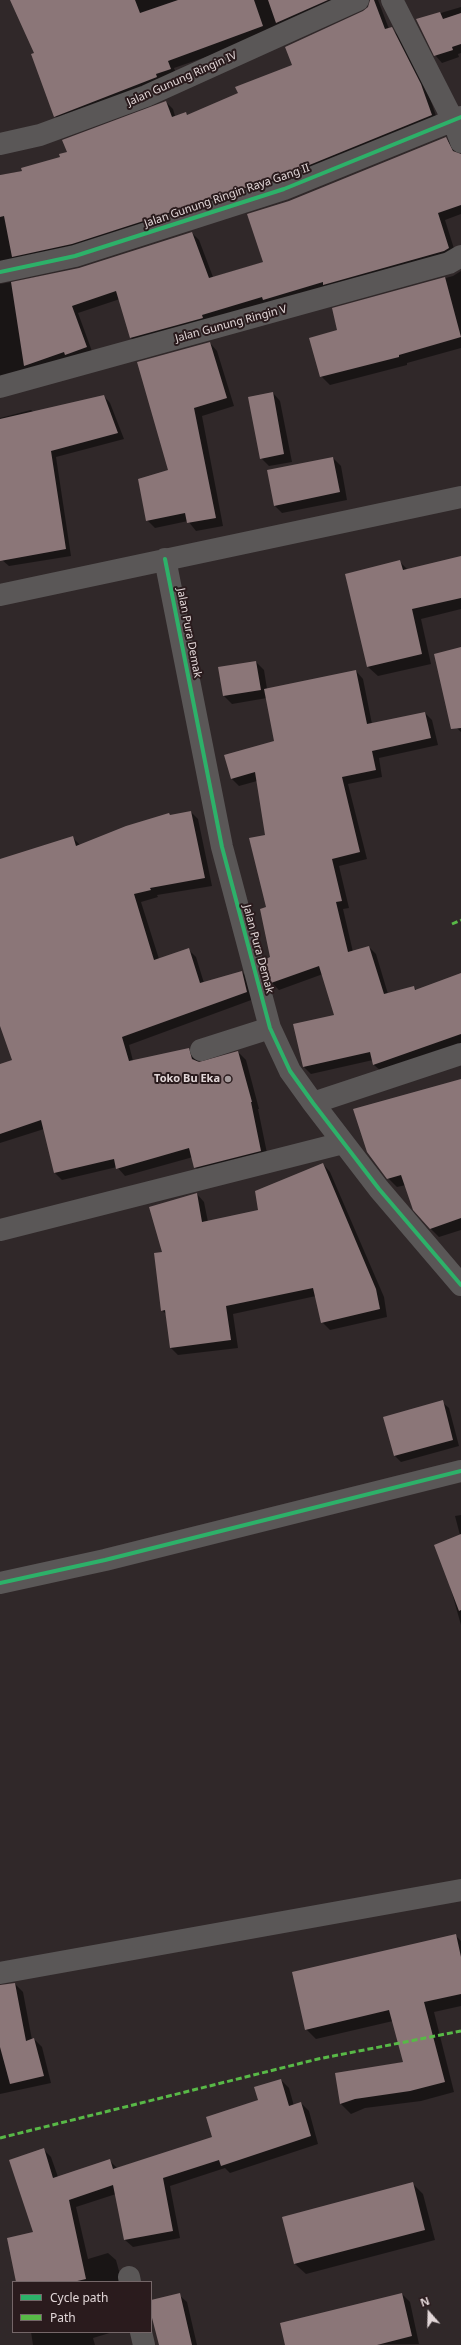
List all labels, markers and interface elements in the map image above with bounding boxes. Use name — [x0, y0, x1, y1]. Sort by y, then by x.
street label: Jalan Gunung Ringin IV — [125, 49, 239, 109]
street label: Jalan Gunung Ringin Raya Gang II — [143, 161, 311, 231]
street label: Jalan Gunung Ringin V — [174, 303, 288, 345]
street label: Jalan Pura Demak — [174, 587, 204, 679]
street label: Jalan Pura Demak — [240, 903, 276, 995]
place label: Toko Bu Eka — [154, 1072, 220, 1086]
marker: Toko Bu Eka — [223, 1074, 233, 1084]
legend — [12, 2281, 152, 2333]
text: Cycle path — [50, 2289, 108, 2306]
north arrow — [409, 2293, 449, 2333]
text: N — [418, 2293, 431, 2310]
text: Path — [50, 2309, 76, 2326]

